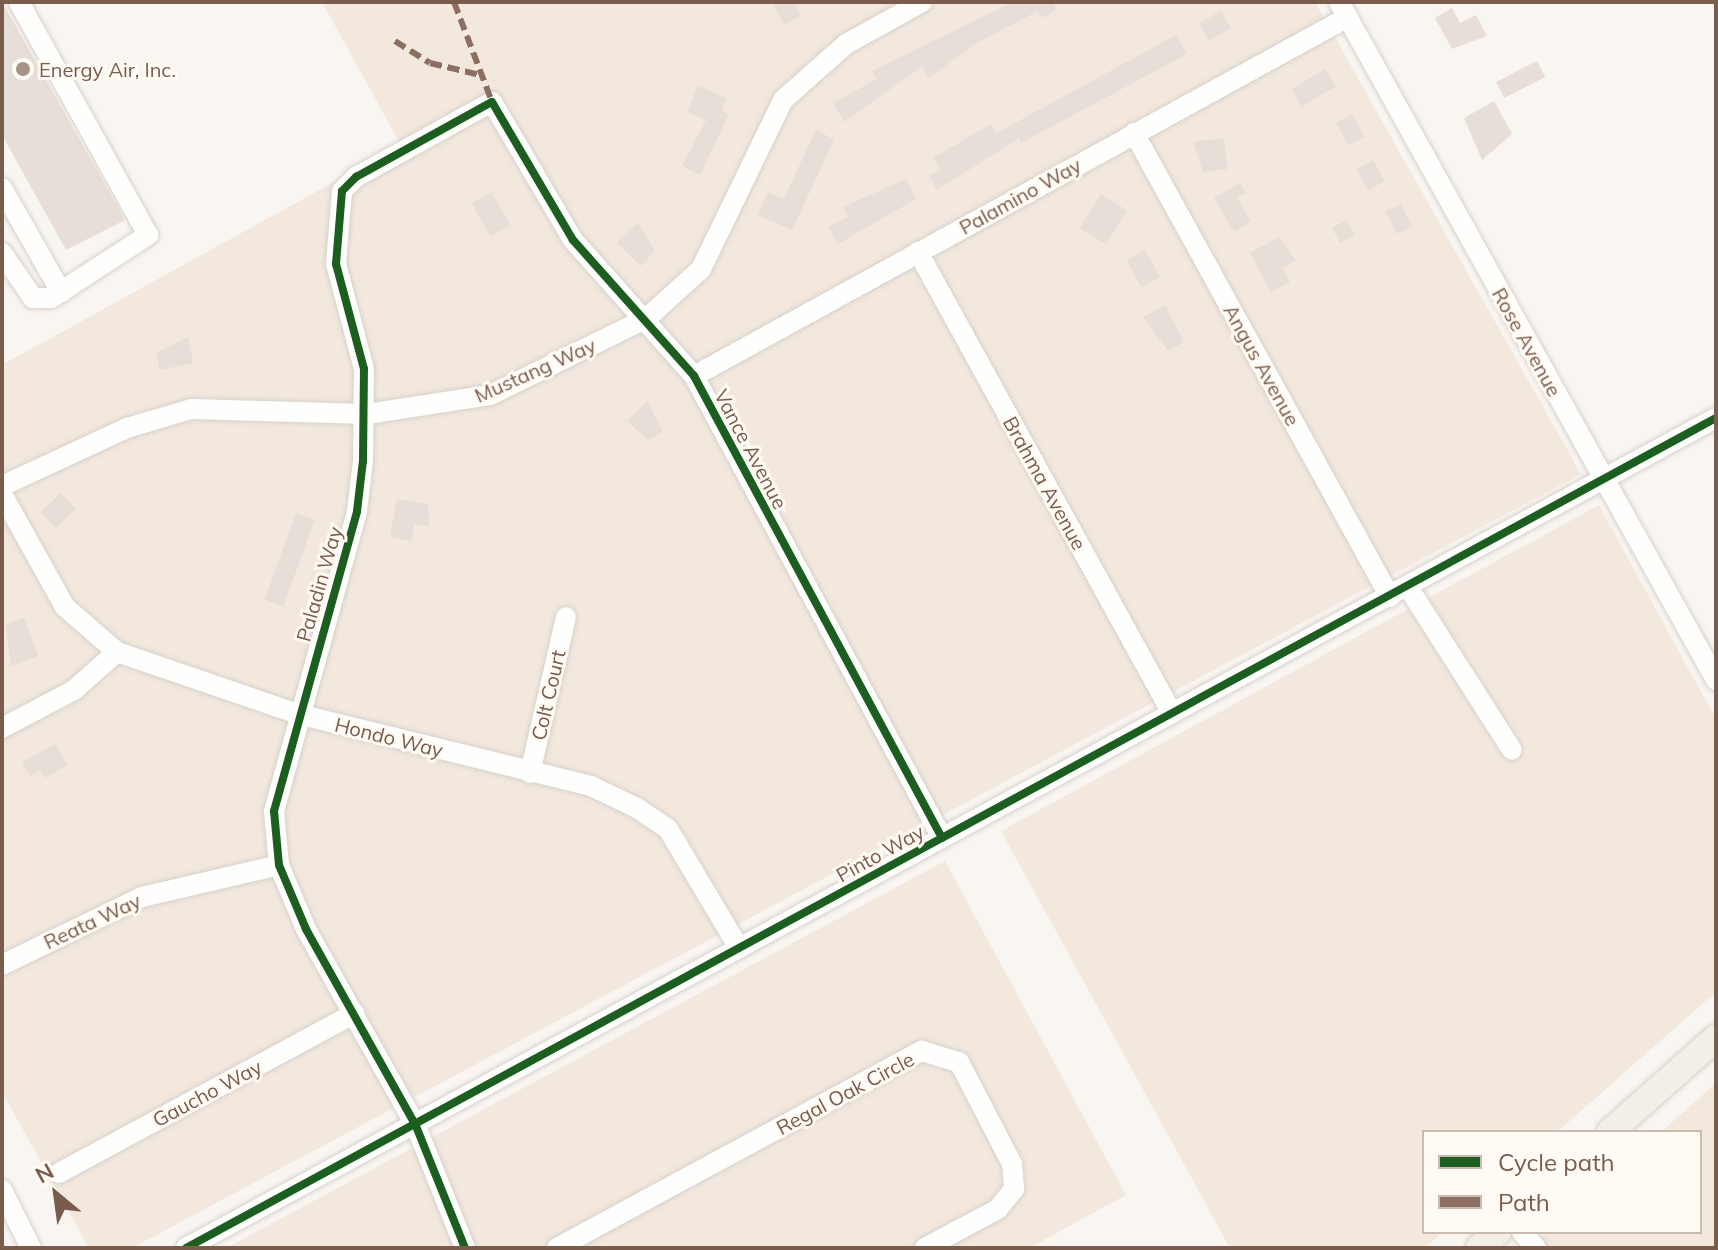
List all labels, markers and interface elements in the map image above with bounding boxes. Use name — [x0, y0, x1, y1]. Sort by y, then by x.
place label: Energy Air, Inc. — [39, 57, 176, 81]
marker: Energy Air, Inc. — [14, 60, 32, 78]
street label: Palamino Way — [955, 153, 1085, 239]
street label: Rose Avenue — [1487, 283, 1567, 401]
street label: Angus Avenue — [1219, 300, 1305, 430]
street label: Mustang Way — [471, 333, 599, 407]
street label: Vance Avenue — [709, 385, 793, 513]
street label: Brahma Avenue — [998, 412, 1092, 554]
street label: Paladin Way — [291, 524, 347, 644]
street label: Colt Court — [526, 647, 570, 743]
street label: Hondo Way — [332, 712, 446, 762]
street label: Pinto Way — [832, 819, 928, 887]
street label: Reata Way — [40, 888, 144, 954]
street label: Regal Oak Circle — [772, 1047, 918, 1139]
street label: Gaucho Way — [148, 1054, 266, 1132]
legend — [1422, 1130, 1702, 1234]
text: Cycle path — [1498, 1147, 1615, 1177]
north arrow — [16, 1154, 96, 1234]
text: N — [30, 1157, 58, 1189]
text: Path — [1498, 1187, 1550, 1217]

